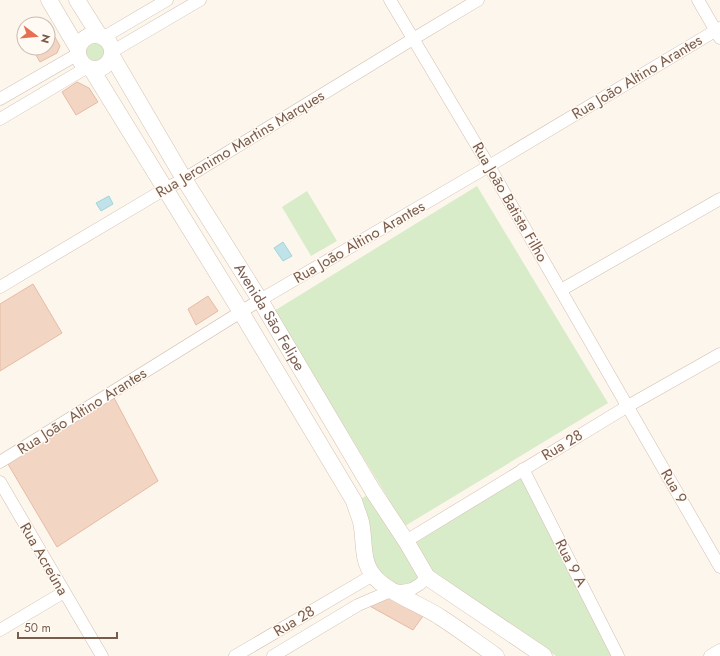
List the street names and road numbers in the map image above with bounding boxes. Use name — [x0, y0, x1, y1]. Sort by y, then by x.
street label: Rua João Altino Arantes — [568, 29, 706, 125]
street label: Rua Jeronimo Martins Marques — [151, 85, 329, 203]
street label: Rua João Batista Filho — [467, 138, 553, 266]
street label: Rua João Altino Arantes — [289, 195, 429, 289]
street label: Avenida São Felipe — [229, 259, 311, 375]
street label: Rua João Altino Arantes — [13, 362, 151, 460]
street label: Rua 28 — [537, 424, 587, 466]
street label: Rua 9 — [655, 465, 693, 507]
street label: Rua Acreúna — [14, 519, 74, 599]
street label: Rua 9 A — [550, 535, 592, 591]
street label: Rua 28 — [269, 600, 319, 642]

